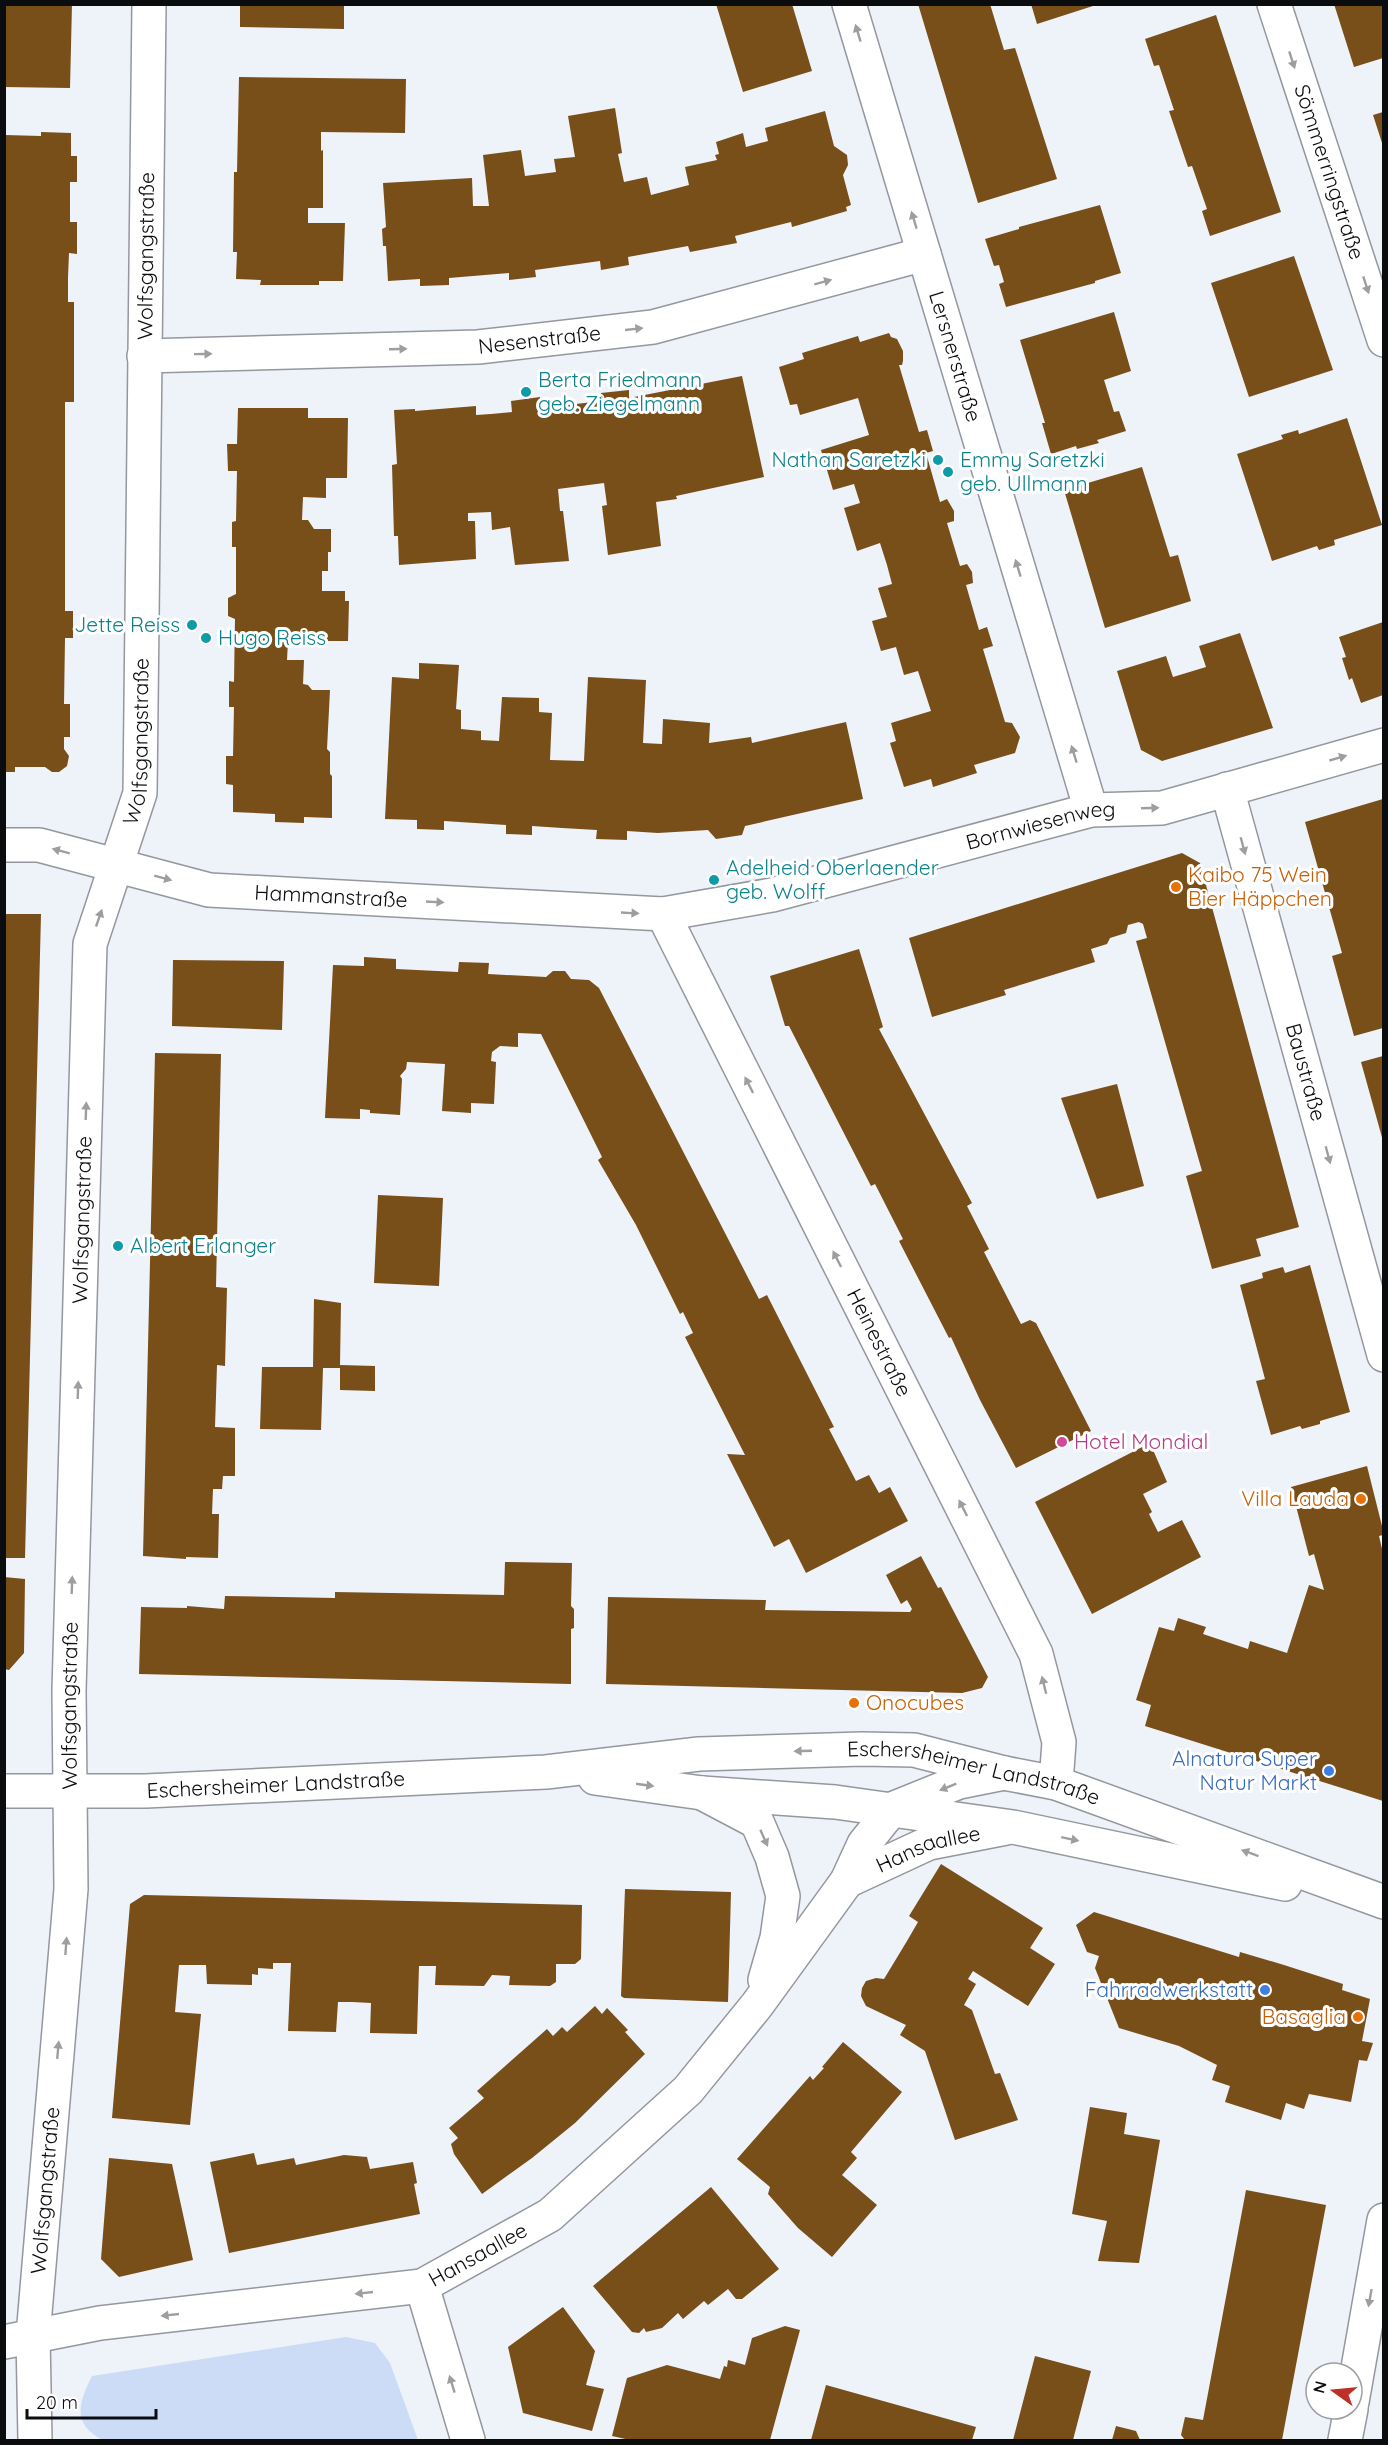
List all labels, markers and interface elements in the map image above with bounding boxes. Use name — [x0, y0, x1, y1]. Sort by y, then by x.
one-way arrow — [853, 24, 862, 42]
one-way arrow — [1288, 51, 1298, 69]
street label: Sömmerringstraße — [1289, 81, 1371, 263]
street label: Wolfsgangstraße — [131, 172, 159, 340]
one-way arrow — [909, 211, 918, 229]
one-way arrow — [813, 276, 832, 286]
one-way arrow — [1362, 277, 1371, 295]
street label: Lersnerstraße — [924, 288, 988, 425]
street label: Nesenstraße — [477, 319, 602, 359]
one-way arrow — [624, 324, 643, 334]
one-way arrow — [388, 345, 407, 354]
one-way arrow — [193, 350, 212, 359]
place label: Berta Friedmann geb. Ziegelmann — [538, 366, 702, 416]
marker: Berta Friedmann geb. Ziegelmann — [519, 385, 533, 399]
place label: Nathan Saretzki — [771, 446, 926, 472]
place label: Emmy Saretzki geb. Ullmann — [960, 446, 1105, 496]
marker: Nathan Saretzki — [931, 453, 945, 467]
marker: Emmy Saretzki geb. Ullmann — [941, 465, 955, 479]
one-way arrow — [1013, 559, 1022, 577]
place label: Jette Reiss — [74, 611, 180, 637]
marker: Jette Reiss — [185, 618, 199, 632]
place label: Hugo Reiss — [218, 624, 326, 650]
marker: Hugo Reiss — [199, 631, 213, 645]
street label: Wolfsgangstraße — [116, 658, 154, 828]
one-way arrow — [1069, 745, 1079, 763]
one-way arrow — [1329, 753, 1347, 762]
street label: Bornwiesenweg — [963, 795, 1116, 855]
one-way arrow — [1140, 804, 1159, 813]
one-way arrow — [1238, 836, 1248, 855]
one-way arrow — [52, 846, 70, 855]
place label: Adelheid Oberlaender geb. Wolff — [726, 854, 939, 904]
place label: Kaibo 75 Wein Bier Häppchen — [1188, 861, 1332, 911]
marker: Adelheid Oberlaender geb. Wolff — [707, 873, 721, 887]
one-way arrow — [154, 874, 172, 883]
street label: Hammanstraße — [254, 878, 408, 912]
marker: Kaibo 75 Wein Bier Häppchen — [1169, 880, 1183, 894]
one-way arrow — [426, 898, 445, 907]
one-way arrow — [95, 908, 105, 926]
one-way arrow — [621, 908, 640, 917]
street label: Baustraße — [1281, 1020, 1332, 1124]
one-way arrow — [744, 1077, 754, 1094]
one-way arrow — [81, 1102, 90, 1121]
street label: Wolfsgangstraße — [66, 1136, 97, 1304]
one-way arrow — [1324, 1146, 1333, 1164]
place label: Albert Erlanger — [130, 1232, 276, 1258]
marker: Albert Erlanger — [111, 1239, 125, 1253]
one-way arrow — [832, 1251, 842, 1268]
street label: Heinestraße — [842, 1284, 918, 1401]
one-way arrow — [73, 1380, 83, 1399]
place label: Hotel Mondial — [1074, 1428, 1208, 1454]
marker: Hotel Mondial — [1055, 1435, 1069, 1449]
place label: Villa Lauda — [1241, 1485, 1349, 1511]
marker: Villa Lauda — [1354, 1492, 1368, 1506]
one-way arrow — [958, 1500, 968, 1517]
one-way arrow — [68, 1575, 77, 1594]
street label: Wolfsgangstraße — [55, 1621, 83, 1790]
one-way arrow — [1039, 1676, 1049, 1694]
place label: Onocubes — [866, 1689, 964, 1715]
marker: Onocubes — [847, 1696, 861, 1710]
street label: Eschersheimer Landstraße — [847, 1735, 1104, 1810]
place label: Alnatura Super Natur Markt — [1172, 1745, 1317, 1795]
one-way arrow — [794, 1746, 813, 1756]
marker: Alnatura Super Natur Markt — [1322, 1764, 1336, 1778]
street label: Eschersheimer Landstraße — [146, 1765, 406, 1803]
one-way arrow — [636, 1781, 655, 1790]
one-way arrow — [938, 1782, 956, 1792]
street label: Hansaallee — [872, 1819, 982, 1878]
one-way arrow — [760, 1829, 769, 1847]
one-way arrow — [1061, 1834, 1080, 1844]
one-way arrow — [1240, 1848, 1258, 1858]
one-way arrow — [61, 1936, 71, 1955]
place label: Fahrradwerkstatt — [1085, 1976, 1253, 2002]
marker: Fahrradwerkstatt — [1258, 1983, 1272, 1997]
place label: Basaglia — [1262, 2003, 1346, 2029]
marker: Basaglia — [1351, 2010, 1365, 2024]
one-way arrow — [53, 2040, 63, 2059]
street label: Wolfsgangstraße — [24, 2106, 64, 2275]
street label: Hansaallee — [424, 2216, 531, 2292]
one-way arrow — [354, 2288, 373, 2297]
one-way arrow — [1365, 2289, 1374, 2308]
one-way arrow — [161, 2310, 180, 2319]
north arrow — [1304, 2361, 1364, 2421]
one-way arrow — [447, 2375, 456, 2393]
text: N — [1308, 2379, 1331, 2395]
scale bar — [27, 2382, 156, 2420]
text: 20 m — [36, 2391, 78, 2414]

